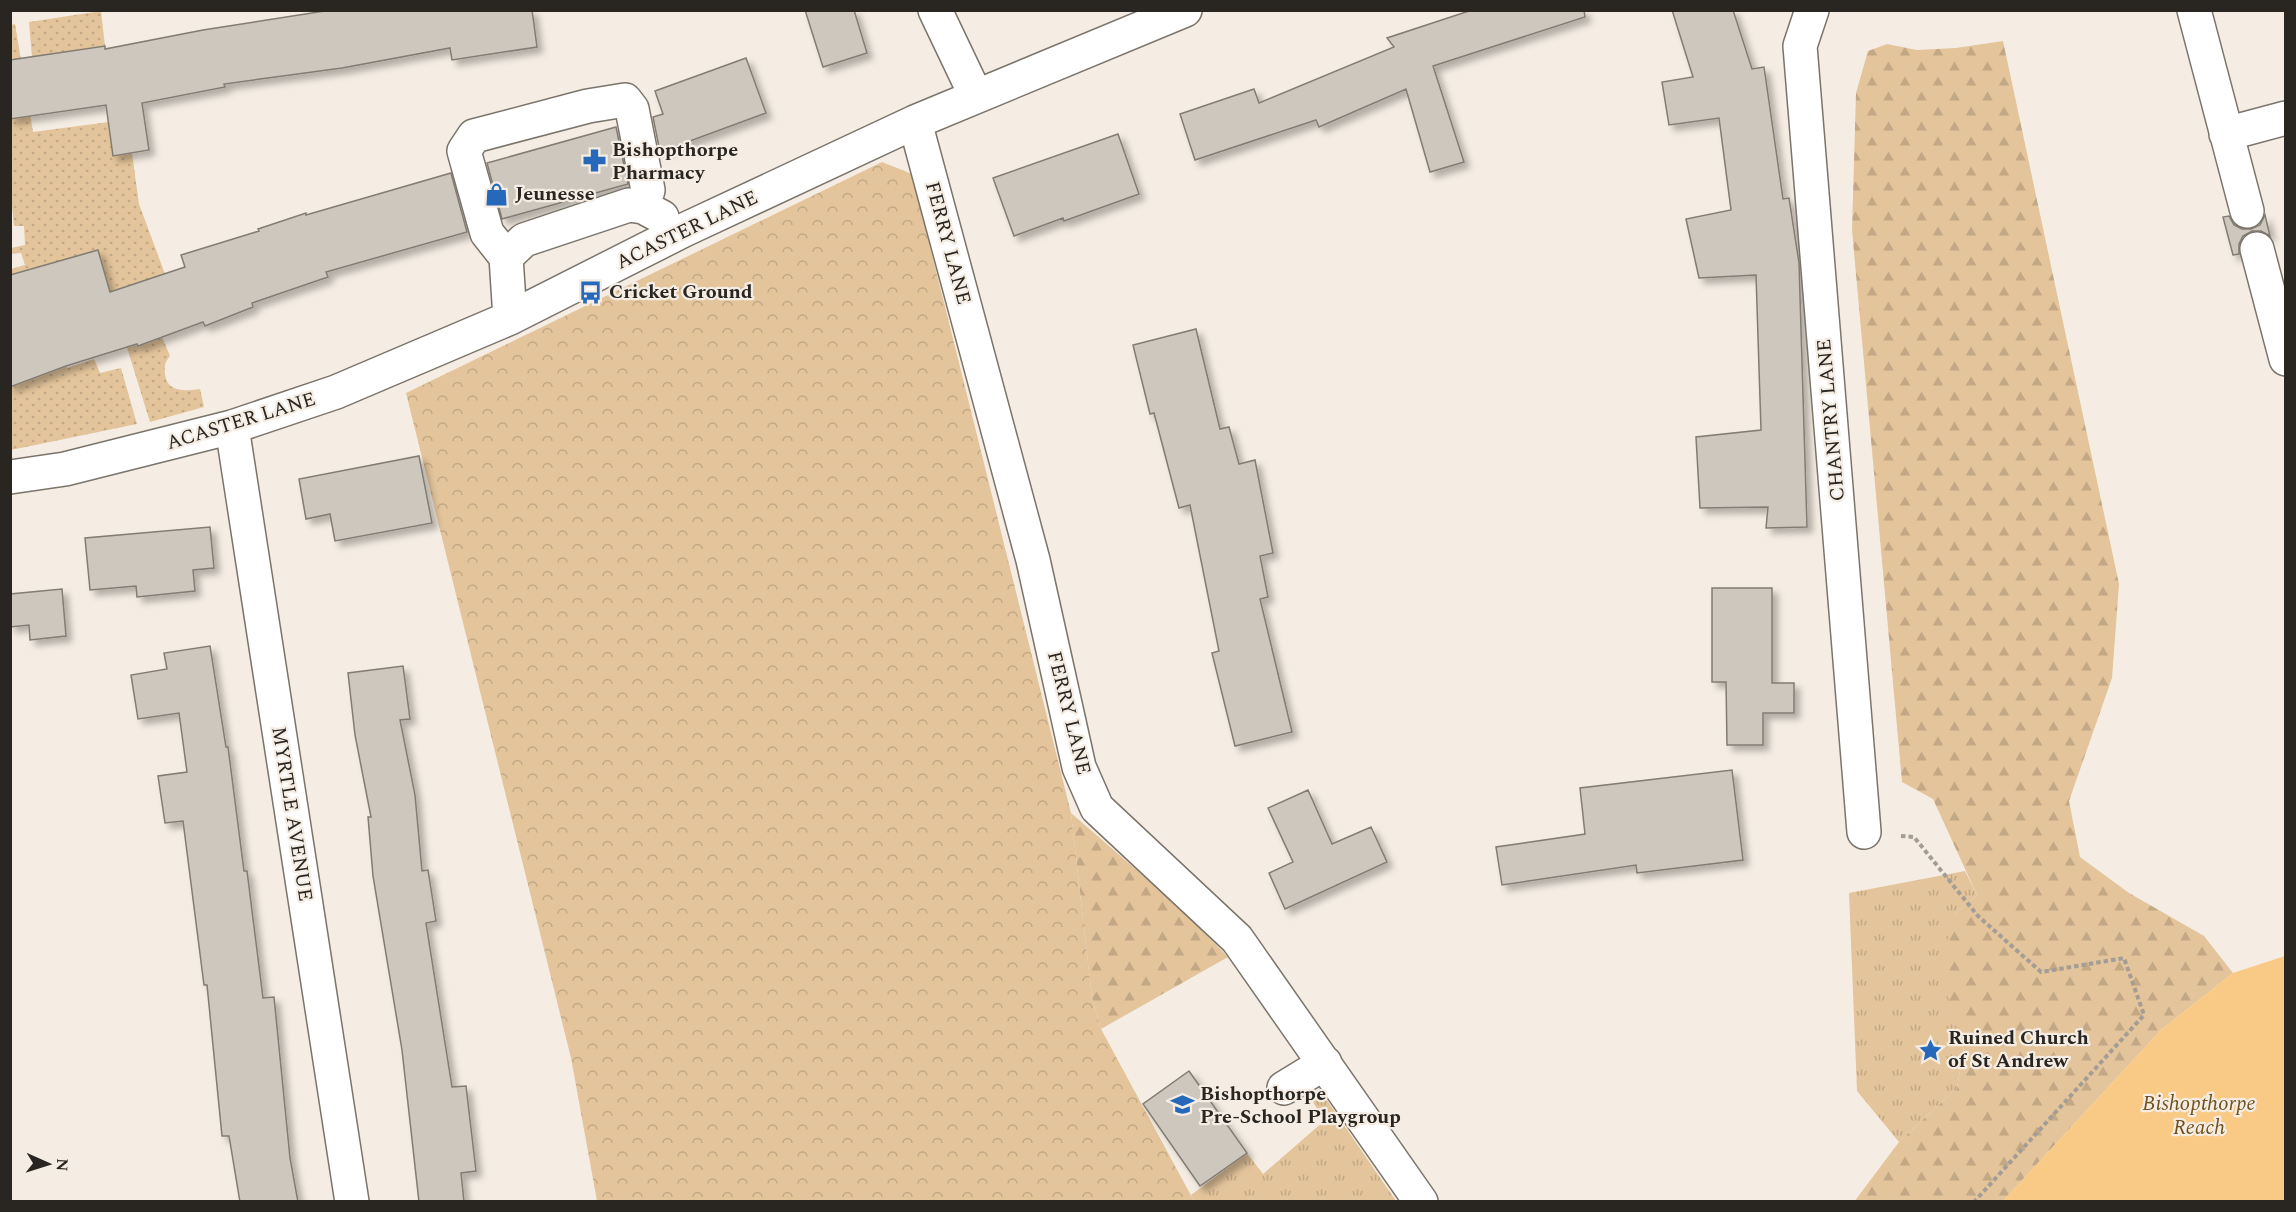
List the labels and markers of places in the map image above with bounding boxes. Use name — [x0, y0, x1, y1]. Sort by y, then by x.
place label: Bishopthorpe Pharmacy — [612, 135, 738, 188]
pharmacy icon: Bishopthorpe Pharmacy — [581, 148, 607, 174]
place label: Jeunesse — [515, 179, 595, 209]
shop icon: Jeunesse — [484, 181, 510, 207]
place label: Cricket Ground — [609, 277, 753, 307]
bus stop icon: Cricket Ground — [578, 279, 604, 305]
place label: Ruined Church of St Andrew — [1948, 1023, 2089, 1076]
place icon: Ruined Church of St Andrew — [1917, 1037, 1943, 1063]
place label: Bishopthorpe Pre-School Playgroup — [1200, 1079, 1401, 1132]
school or university icon: Bishopthorpe Pre-School Playgroup — [1169, 1092, 1195, 1118]

